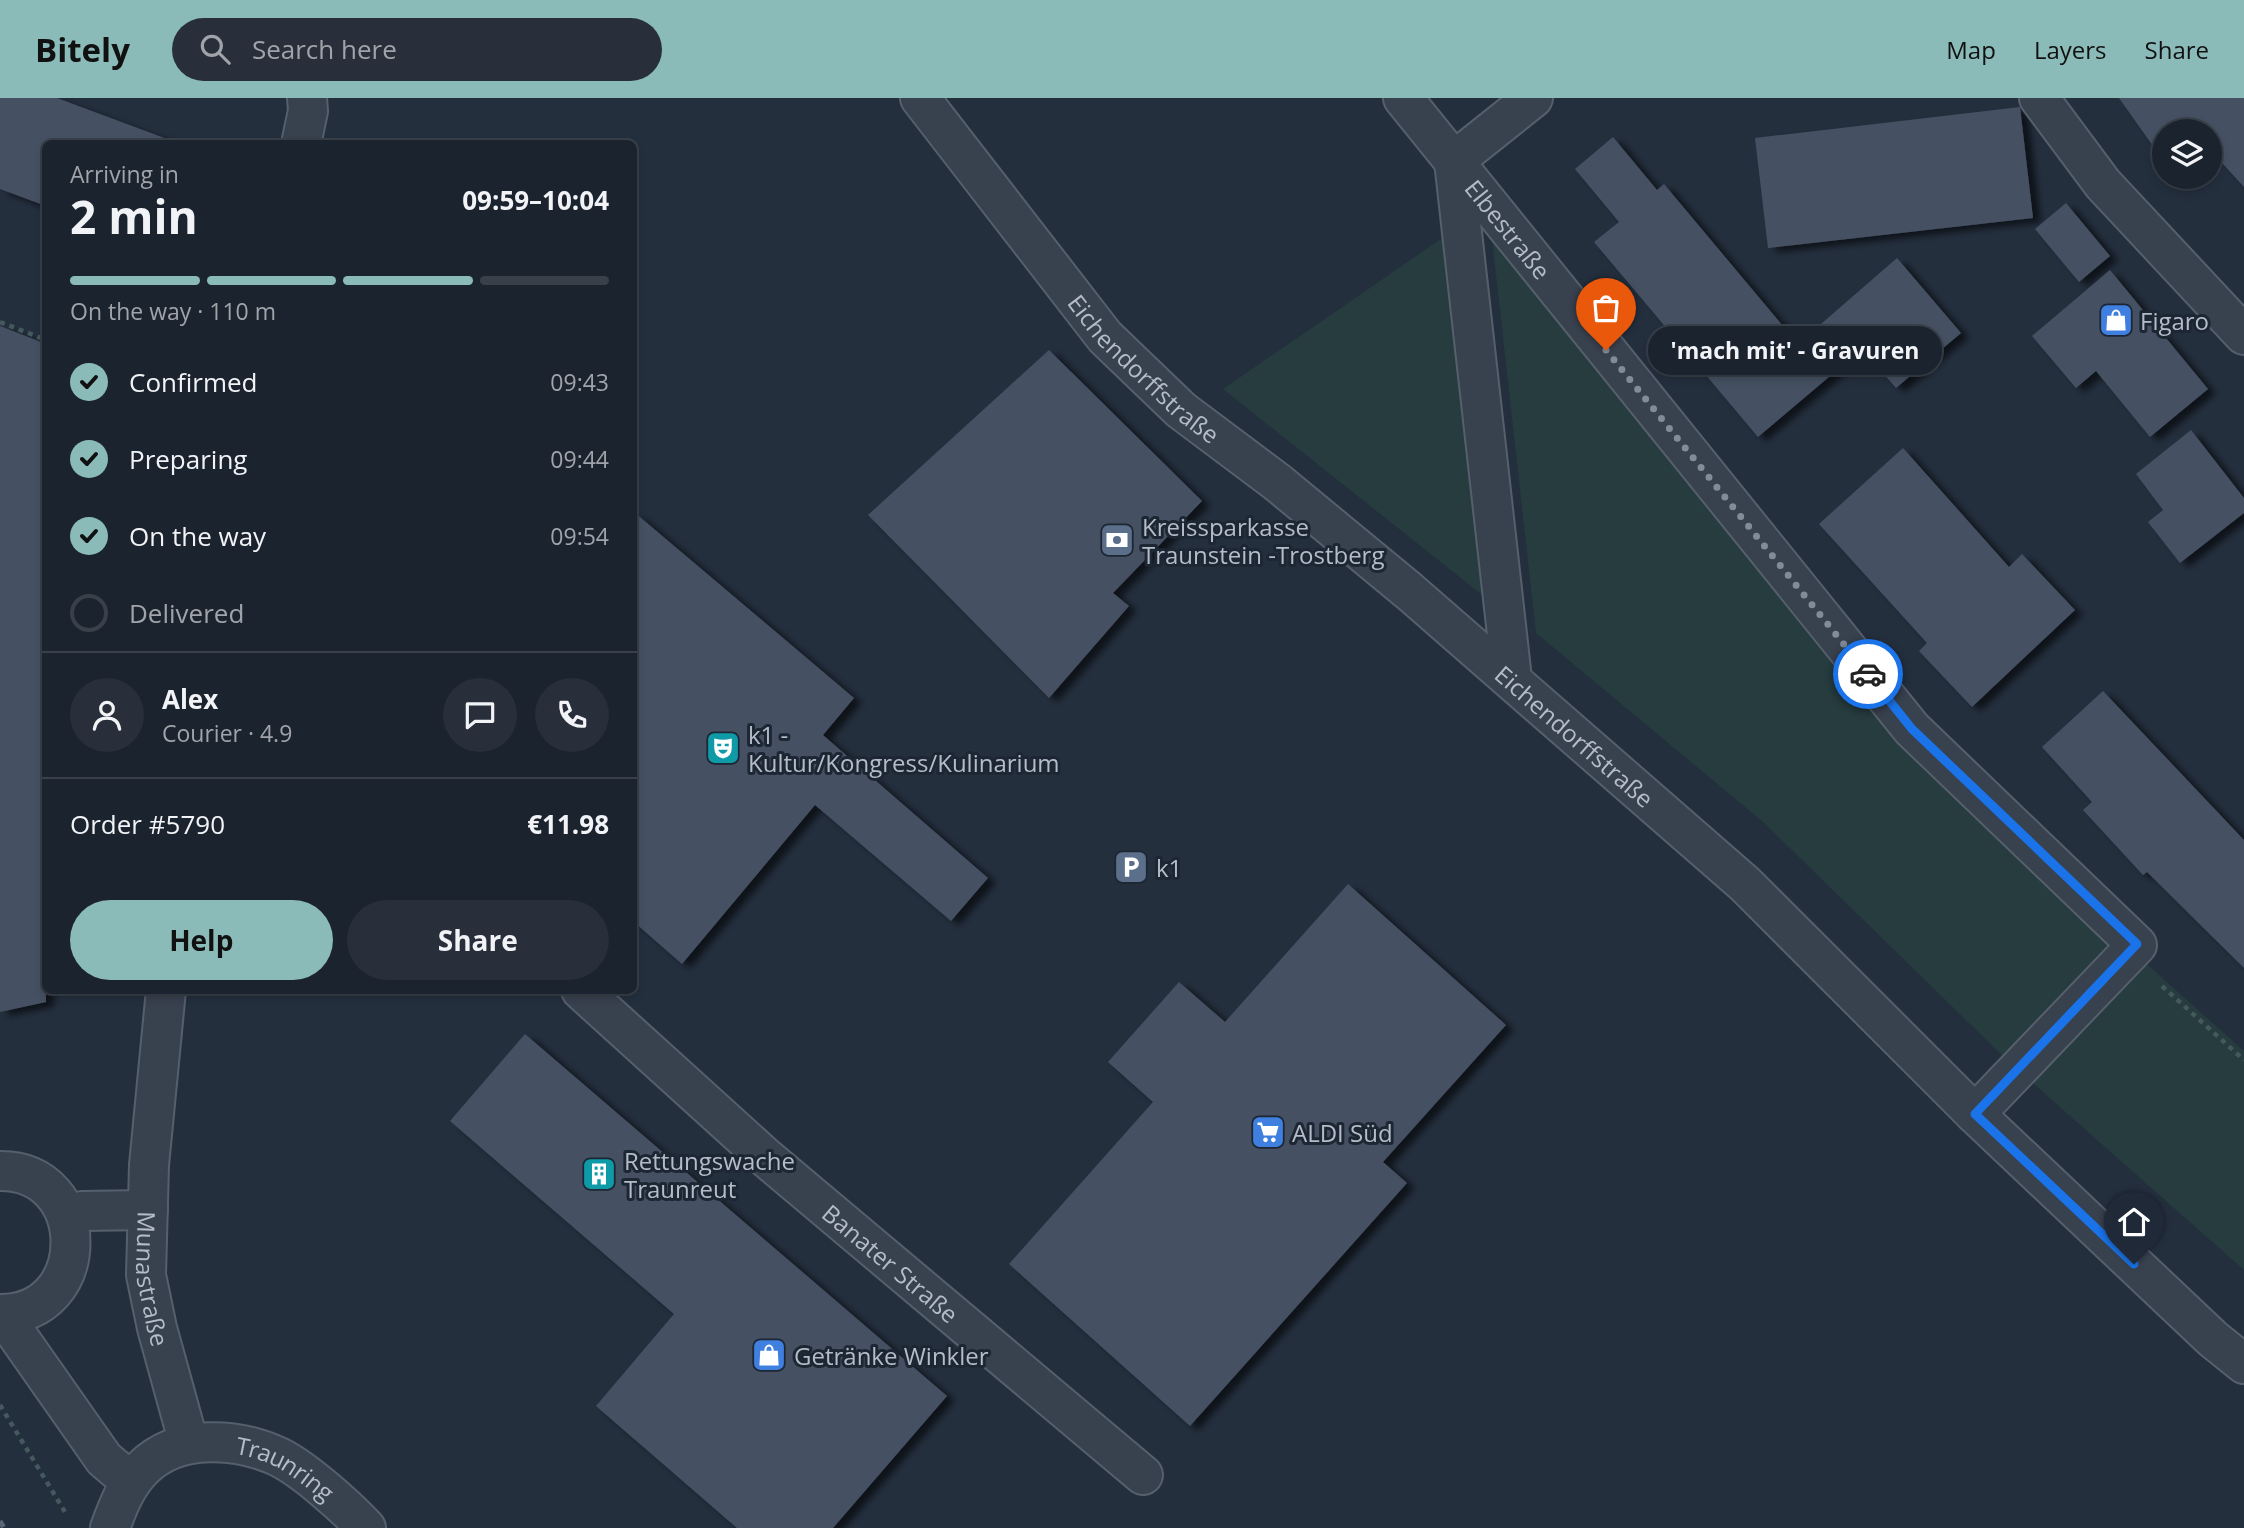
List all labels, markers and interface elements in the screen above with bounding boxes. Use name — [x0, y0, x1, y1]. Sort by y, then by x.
search box — [172, 18, 662, 81]
text: Bitely — [35, 27, 130, 72]
icon: search — [196, 30, 234, 68]
text: Search here — [252, 31, 397, 67]
text: Map — [1946, 33, 1996, 66]
text: Layers — [2034, 33, 2107, 66]
text: Share — [2145, 33, 2209, 66]
map controls — [2152, 119, 2222, 189]
button: layers — [2152, 119, 2222, 189]
text: Arriving in — [70, 158, 179, 190]
street label: Elbestraße — [1458, 172, 1559, 285]
text: 09:59–10:04 — [462, 182, 609, 218]
text: 2 min — [70, 185, 198, 247]
pin — [1576, 278, 1636, 350]
street label: Eichendorffstraße — [1061, 287, 1227, 450]
icon: bag — [1587, 289, 1625, 327]
text: On the way · 110 m — [70, 295, 276, 327]
shop icon: Figaro — [2097, 301, 2135, 339]
place label: Figaro — [2140, 304, 2209, 337]
callout: 'mach mit' - Gravuren — [1648, 326, 1942, 374]
text: 'mach mit' - Gravuren — [1671, 334, 1919, 366]
icon: check — [70, 363, 108, 401]
text: Confirmed — [129, 364, 257, 400]
text: 09:43 — [550, 366, 609, 398]
icon: check — [70, 440, 108, 478]
text: Preparing — [129, 441, 247, 477]
text: 09:44 — [550, 443, 609, 475]
place label: Kreissparkasse Traunstein -Trostberg — [1142, 510, 1384, 571]
icon: check — [70, 517, 108, 555]
text: On the way — [129, 518, 266, 554]
text: 09:54 — [550, 520, 609, 552]
bank icon: Kreissparkasse Traunstein -Trostberg — [1098, 521, 1136, 559]
text: Delivered — [129, 595, 244, 631]
courier — [1833, 639, 1903, 709]
icon: car — [1849, 655, 1887, 693]
street label: Eichendorffstraße — [1489, 657, 1661, 814]
button: person — [70, 678, 144, 752]
button: chat — [443, 678, 517, 752]
button: phone — [535, 678, 609, 752]
text: Alex — [162, 681, 218, 717]
text: Courier · 4.9 — [162, 717, 292, 749]
place label: k1 - Kultur/Kongress/Kulinarium — [748, 718, 1060, 779]
theatre icon: k1 - Kultur/Kongress/Kulinarium — [704, 729, 742, 767]
text: Order #5790 — [70, 806, 225, 842]
text: €11.98 — [527, 806, 609, 842]
parking icon: k1 — [1112, 848, 1150, 886]
place label: k1 — [1156, 851, 1182, 884]
button: Help — [70, 900, 333, 980]
button: Share — [347, 900, 609, 980]
supermarket icon: ALDI Süd — [1249, 1113, 1287, 1151]
place label: ALDI Süd — [1292, 1116, 1393, 1149]
place label: Rettungswache Traunreut — [624, 1144, 795, 1205]
building icon: Rettungswache Traunreut — [580, 1155, 618, 1193]
pin — [2104, 1192, 2164, 1264]
street label: Banater Straße — [816, 1196, 966, 1330]
icon: home — [2115, 1203, 2153, 1241]
street label: Munastraße — [129, 1211, 178, 1350]
shop icon: Getränke Winkler — [750, 1336, 788, 1374]
place label: Getränke Winkler — [794, 1339, 989, 1372]
street label: Traunring — [233, 1428, 342, 1508]

